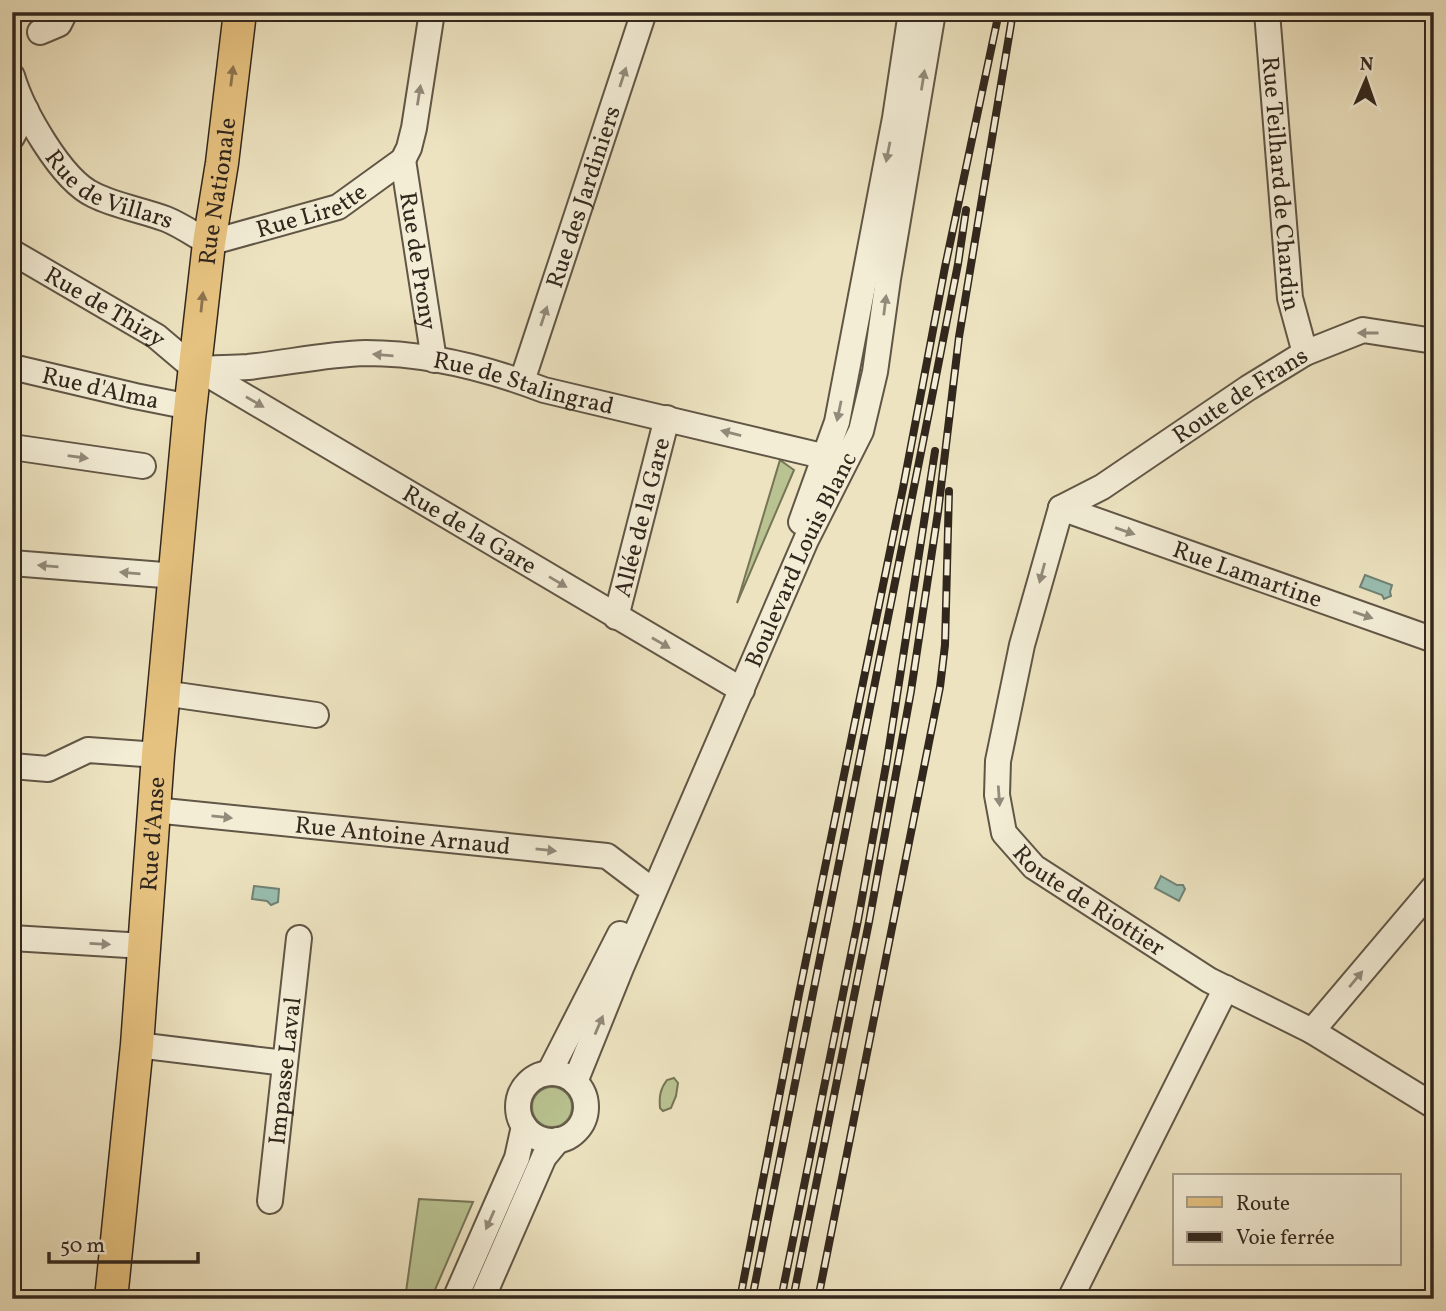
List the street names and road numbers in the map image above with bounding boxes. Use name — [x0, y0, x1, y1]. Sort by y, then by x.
street label: Rue Teilhard de Chardin — [1252, 55, 1308, 315]
street label: Rue des Jardiniers — [539, 102, 631, 293]
street label: Rue Nationale — [192, 116, 246, 267]
street label: Rue de Villars — [35, 143, 178, 239]
street label: Rue Lirette — [253, 176, 375, 248]
street label: Rue de Prony — [389, 190, 444, 332]
street label: Rue de Thizy — [37, 259, 173, 356]
street label: Route de Frans — [1166, 340, 1315, 453]
street label: Rue de Stalingrad — [430, 344, 617, 425]
street label: Rue d'Alma — [38, 360, 162, 419]
street label: Allée de la Gare — [607, 434, 680, 601]
street label: Boulevard Louis Blanc — [738, 447, 867, 673]
street label: Rue de la Gare — [395, 478, 542, 584]
street label: Rue Lamartine — [1168, 534, 1326, 618]
street label: Rue d'Anse — [133, 775, 175, 893]
street label: Rue Antoine Arnaud — [293, 809, 512, 865]
street label: Route de Riottier — [1003, 838, 1171, 966]
street label: Impasse Laval — [261, 995, 311, 1147]

